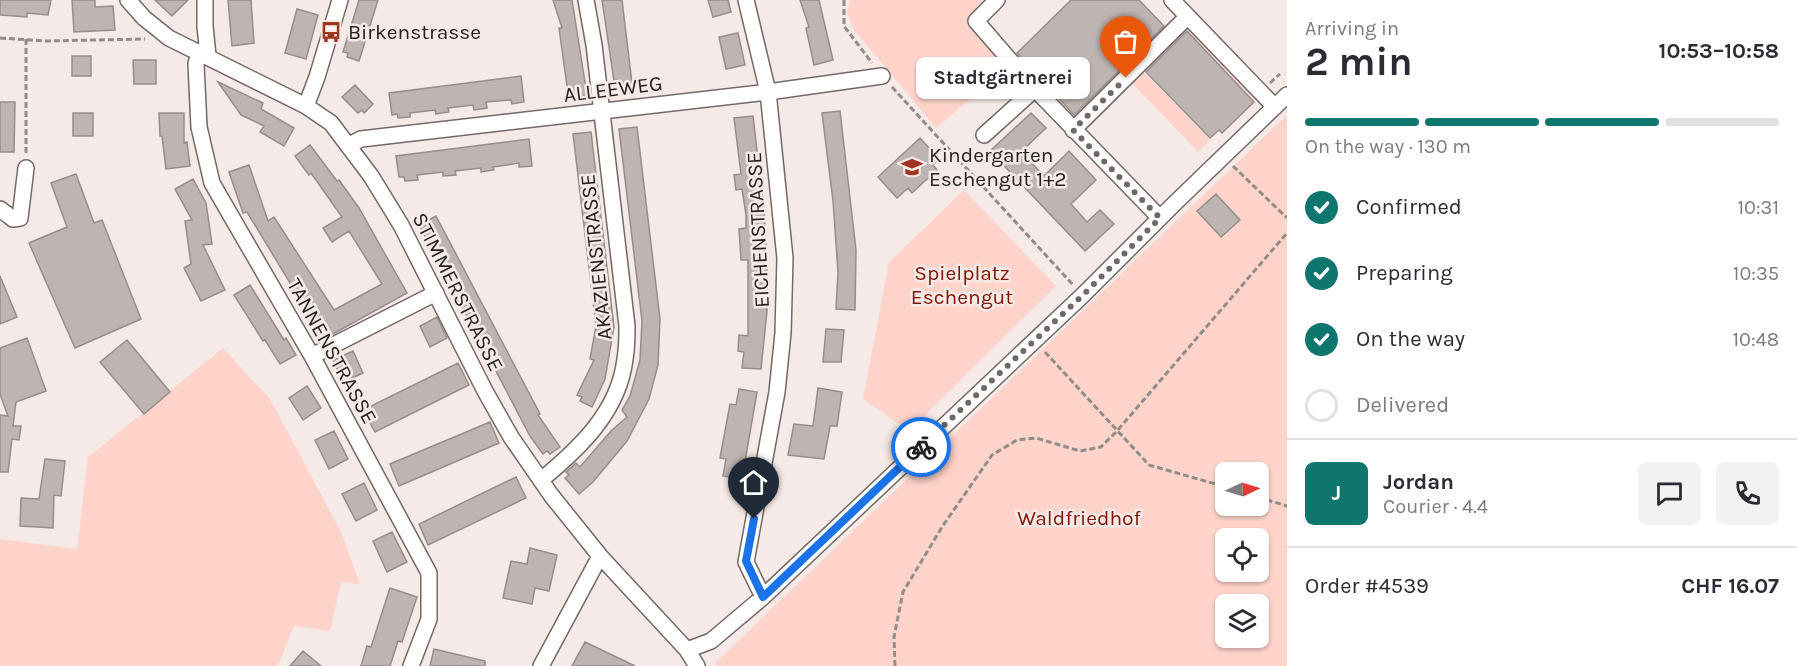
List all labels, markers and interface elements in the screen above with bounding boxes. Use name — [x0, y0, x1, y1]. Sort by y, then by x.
pin — [1100, 16, 1151, 78]
text: Arriving in — [1305, 17, 1399, 40]
bus stop icon: Birkenstrasse — [319, 20, 343, 44]
place label: Birkenstrasse — [348, 20, 481, 44]
icon: bag — [1109, 25, 1142, 58]
text: 10:53–10:58 — [1659, 38, 1779, 64]
text: 2 min — [1305, 39, 1413, 85]
callout: Stadtgärtnerei — [916, 57, 1090, 99]
text: Stadtgärtnerei — [933, 66, 1073, 89]
street label: ALLEEWEG — [562, 71, 664, 107]
text: On the way · 130 m — [1305, 135, 1471, 158]
place label: Kindergarten Eschengut 1+2 — [929, 143, 1066, 191]
street label: EICHENSTRASSE — [742, 151, 774, 309]
school or university icon: Kindergarten Eschengut 1+2 — [900, 155, 924, 179]
street label: AKAZIENSTRASSE — [575, 173, 617, 341]
icon: check — [1305, 191, 1338, 224]
text: Confirmed — [1356, 194, 1462, 220]
text: 10:31 — [1737, 196, 1779, 219]
street label: STIMMERSTRASSE — [408, 209, 508, 375]
icon: check — [1305, 257, 1338, 290]
text: Preparing — [1356, 260, 1453, 286]
park label: Spielplatz Eschengut — [911, 261, 1013, 309]
text: 10:35 — [1733, 262, 1779, 285]
street label: TANNENSTRASSE — [282, 274, 382, 428]
icon: check — [1305, 323, 1338, 356]
text: On the way — [1356, 326, 1465, 352]
text: 10:48 — [1732, 328, 1779, 351]
text: Delivered — [1356, 392, 1449, 418]
courier — [891, 417, 951, 477]
icon: bike — [905, 431, 938, 464]
pin — [728, 457, 779, 519]
north arrow — [1215, 462, 1269, 516]
map controls — [1215, 462, 1269, 648]
button: chat — [1638, 462, 1701, 525]
button: phone — [1716, 462, 1779, 525]
icon: home — [737, 466, 770, 499]
text: Jordan — [1383, 469, 1454, 495]
text: J — [1332, 480, 1341, 506]
text: Courier · 4.4 — [1383, 495, 1488, 518]
park label: Waldfriedhof — [1017, 506, 1142, 530]
button: locate — [1215, 528, 1269, 582]
text: Order #4539 — [1305, 573, 1429, 599]
text: CHF 16.07 — [1681, 573, 1779, 599]
button: layers — [1215, 594, 1269, 648]

